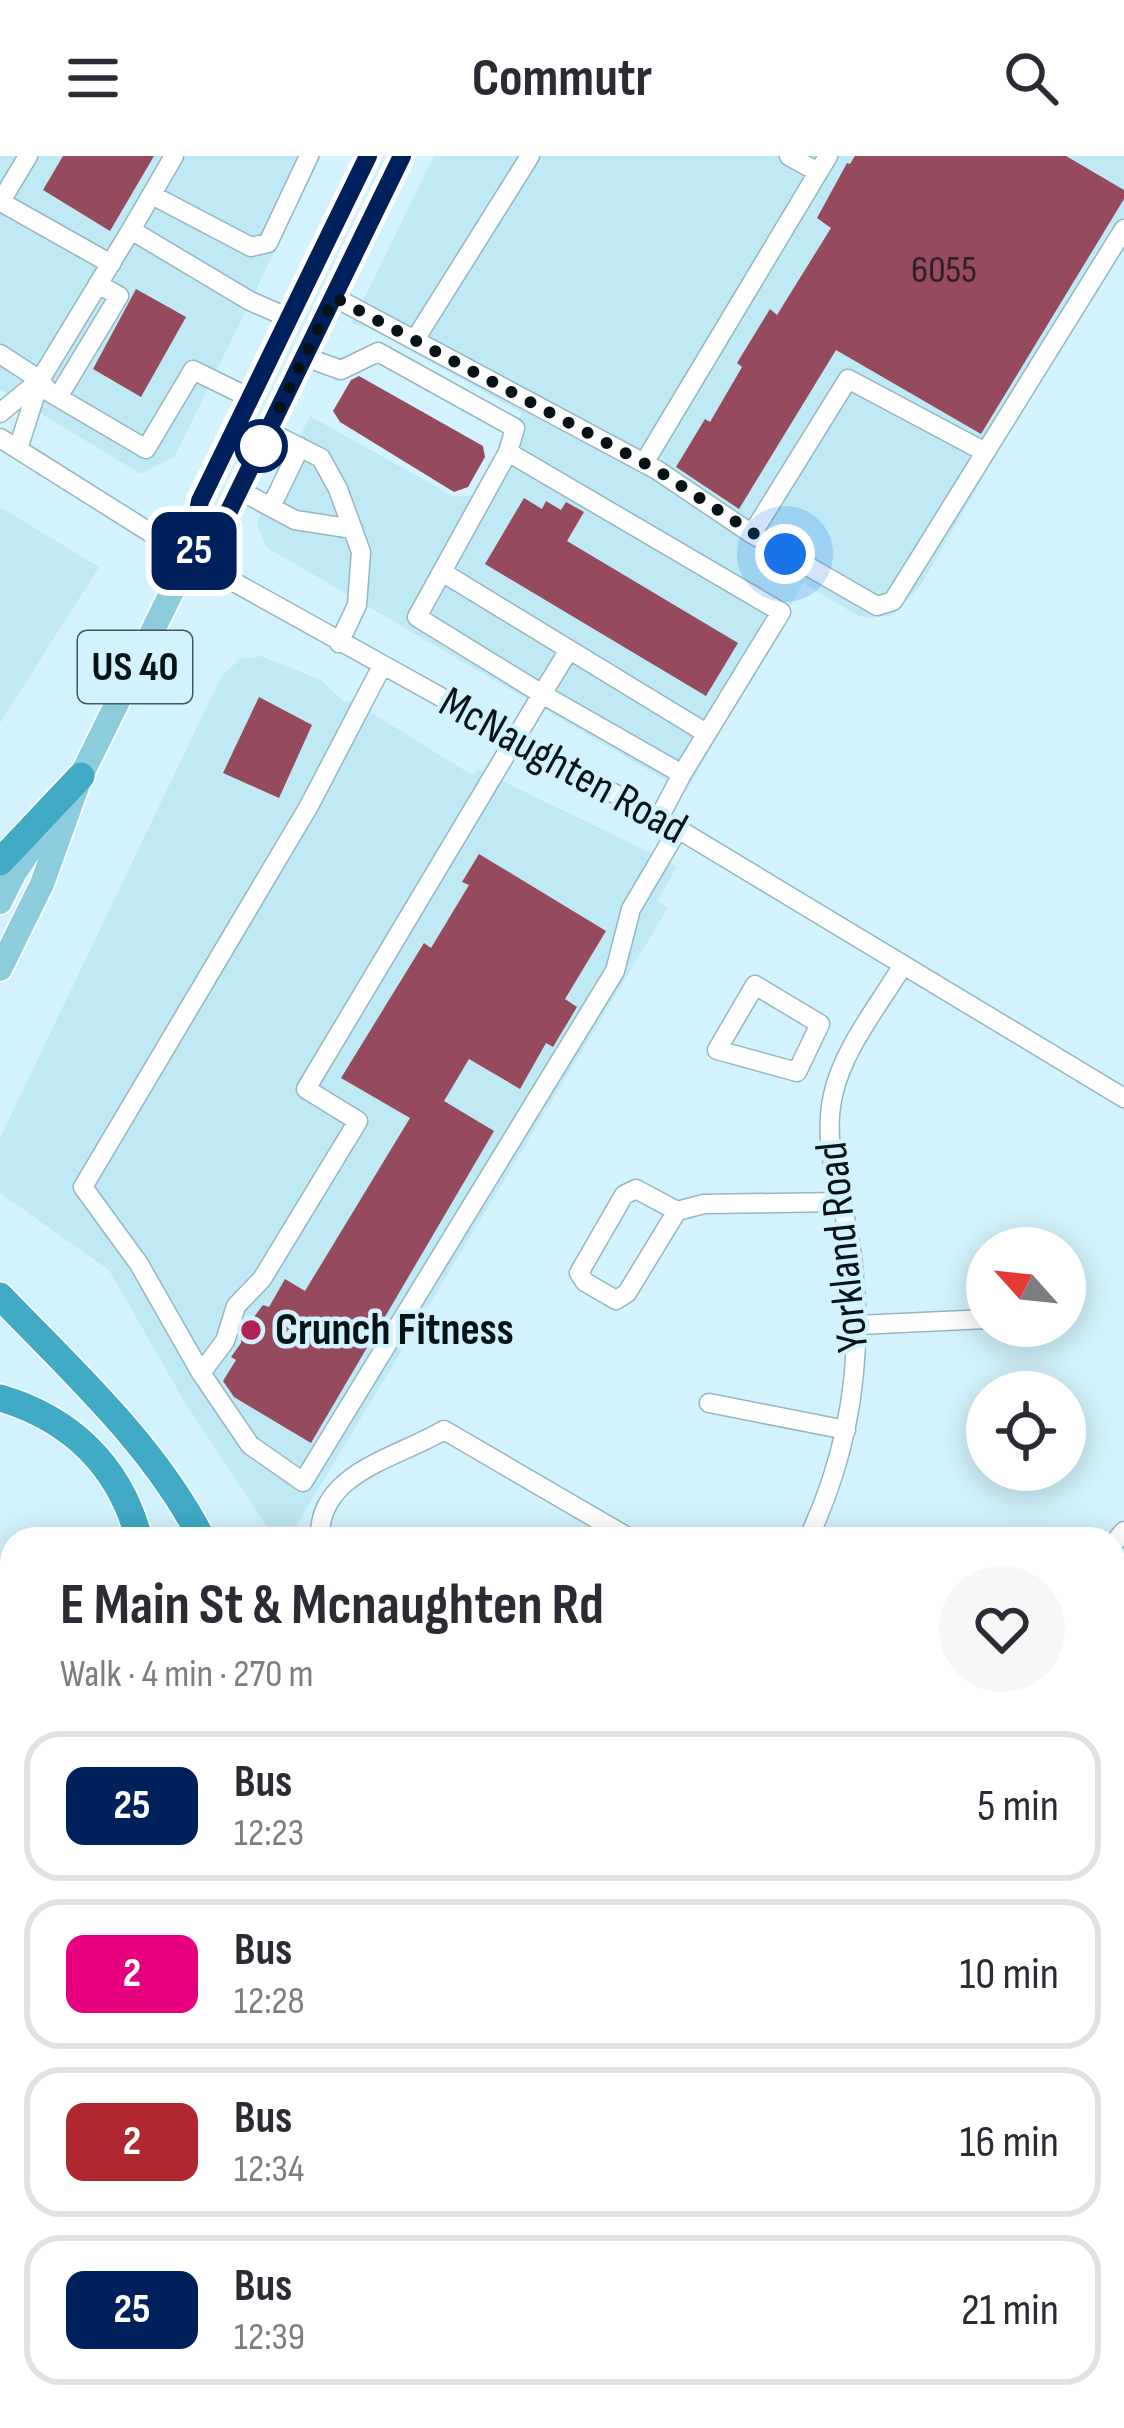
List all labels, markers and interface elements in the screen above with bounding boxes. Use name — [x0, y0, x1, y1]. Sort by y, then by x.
icon: menu — [60, 45, 126, 111]
icon: search — [998, 45, 1064, 111]
text: Commutr — [472, 46, 652, 111]
house number: 6055 — [911, 247, 977, 294]
unlabelled marker — [236, 421, 286, 471]
line badge: 25 — [140, 512, 248, 590]
your location — [755, 524, 815, 584]
text: 25 — [176, 525, 212, 576]
road number: US 40 — [78, 631, 192, 703]
street label: McNaughten Road — [430, 675, 696, 857]
street label: Yorkland Road — [805, 1139, 881, 1355]
north arrow — [966, 1227, 1086, 1347]
map controls — [966, 1227, 1086, 1491]
place label: Crunch Fitness — [275, 1303, 514, 1358]
marker: Crunch Fitness — [238, 1317, 264, 1343]
button: locate — [966, 1371, 1086, 1491]
button: heart — [939, 1566, 1065, 1692]
text: E Main St & Mcnaughten Rd — [60, 1572, 604, 1640]
text: Walk · 4 min · 270 m — [60, 1651, 314, 1698]
text: Bus — [234, 1755, 292, 1810]
text: 5 min — [977, 1779, 1059, 1834]
text: 25 — [114, 1780, 150, 1831]
text: 12:23 — [234, 1810, 304, 1857]
text: Bus — [234, 1923, 292, 1978]
text: 10 min — [960, 1947, 1059, 2002]
text: 2 — [123, 1948, 141, 1999]
text: 12:28 — [234, 1978, 305, 2025]
text: Bus — [234, 2091, 292, 2146]
text: 16 min — [960, 2115, 1059, 2170]
text: 2 — [123, 2116, 141, 2167]
text: 12:34 — [234, 2146, 304, 2193]
text: Bus — [234, 2259, 292, 2314]
text: 21 min — [961, 2283, 1059, 2338]
text: 25 — [114, 2284, 150, 2335]
text: 12:39 — [234, 2314, 305, 2361]

